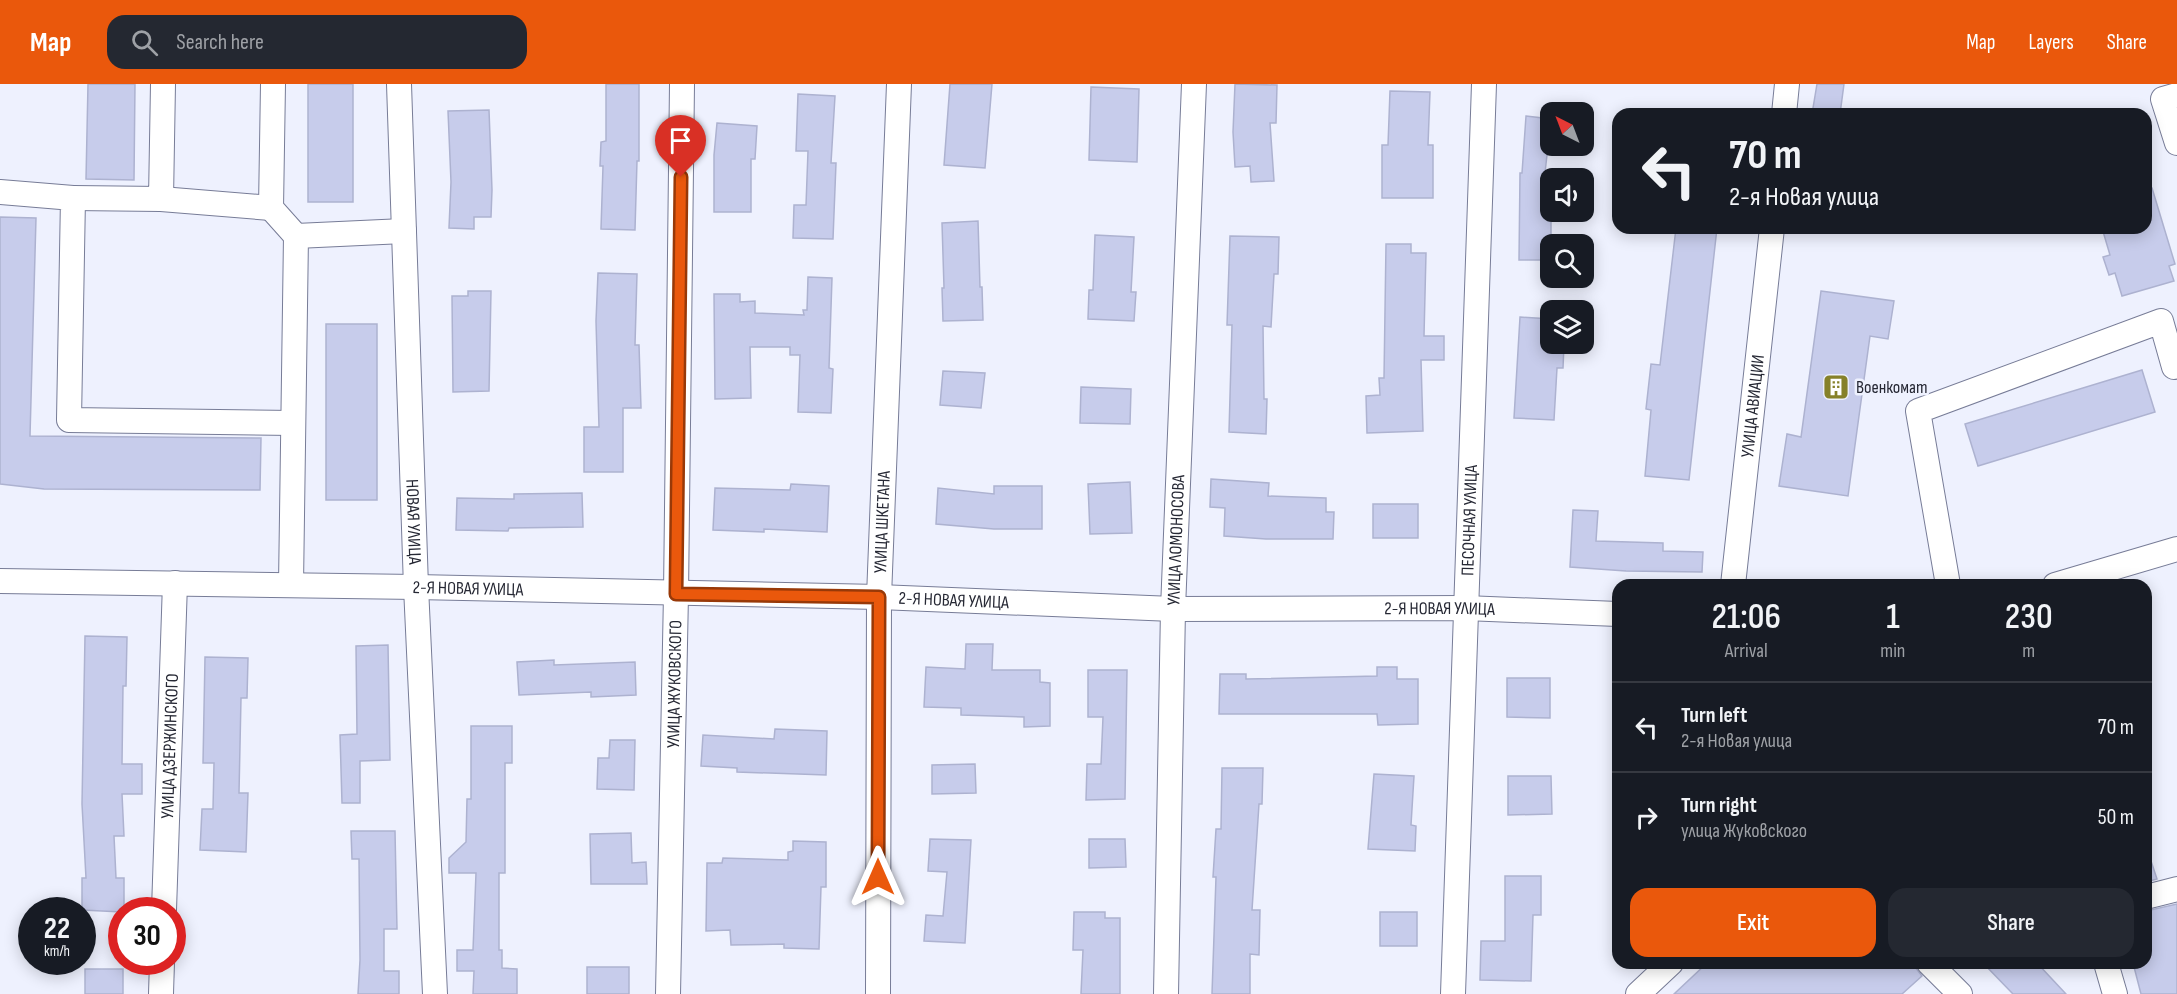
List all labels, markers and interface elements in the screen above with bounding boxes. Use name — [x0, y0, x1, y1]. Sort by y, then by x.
search box — [107, 15, 527, 69]
text: Map — [30, 26, 71, 59]
icon: search — [128, 26, 161, 59]
text: Search here — [176, 29, 264, 56]
text: Map — [1966, 30, 1995, 55]
text: Layers — [2028, 30, 2074, 55]
text: Share — [2107, 30, 2147, 55]
north arrow — [1540, 102, 1594, 156]
map controls — [1540, 102, 1594, 354]
pin — [655, 115, 706, 177]
icon: arrive — [664, 124, 697, 157]
text: 70 m — [1729, 130, 1802, 181]
icon: left — [1630, 132, 1708, 210]
button: sound — [1540, 168, 1594, 222]
text: 2-я Новая улица — [1729, 181, 1879, 213]
button: search — [1540, 234, 1594, 288]
button: layers — [1540, 300, 1594, 354]
street label: УЛИЦА АВИАЦИИ — [1737, 354, 1769, 459]
building icon: Военкомат — [1821, 372, 1851, 402]
place label: Военкомат — [1856, 377, 1928, 398]
street label: ПЕСОЧНАЯ УЛИЦА — [1457, 464, 1482, 576]
street label: УЛИЦА ШКЕТАНА — [870, 470, 895, 574]
street label: УЛИЦА ЛОМОНОСОВА — [1163, 474, 1189, 606]
street label: НОВАЯ УЛИЦА — [401, 479, 425, 565]
street label: 2-Я НОВАЯ УЛИЦА — [412, 577, 524, 600]
street label: 2-Я НОВАЯ УЛИЦА — [898, 588, 1010, 613]
text: 21:06 — [1711, 596, 1781, 639]
text: 1 — [1886, 596, 1900, 639]
text: 230 — [2005, 596, 2053, 639]
street label: 2-Я НОВАЯ УЛИЦА — [1384, 598, 1496, 620]
street label: УЛИЦА ЖУКОВСКОГО — [663, 620, 686, 748]
text: Arrival — [1725, 639, 1768, 663]
text: min — [1880, 639, 1905, 663]
text: m — [2022, 639, 2035, 663]
street label: УЛИЦА ДЗЕРЖИНСКОГО — [157, 673, 183, 819]
text: Turn left — [1681, 702, 1747, 729]
icon: left — [1630, 711, 1663, 744]
text: 70 m — [2098, 714, 2134, 741]
text: 2-я Новая улица — [1681, 729, 1792, 753]
text: Turn right — [1681, 792, 1757, 819]
icon: right — [1630, 801, 1663, 834]
text: 50 m — [2098, 804, 2134, 831]
text: улица Жуковского — [1681, 819, 1807, 843]
position arrow — [846, 845, 910, 909]
button: Exit — [1630, 888, 1876, 957]
button: Share — [1888, 888, 2134, 957]
speed limit sign: 30 — [108, 897, 186, 975]
text: 22 — [44, 911, 70, 947]
text: km/h — [44, 942, 70, 961]

